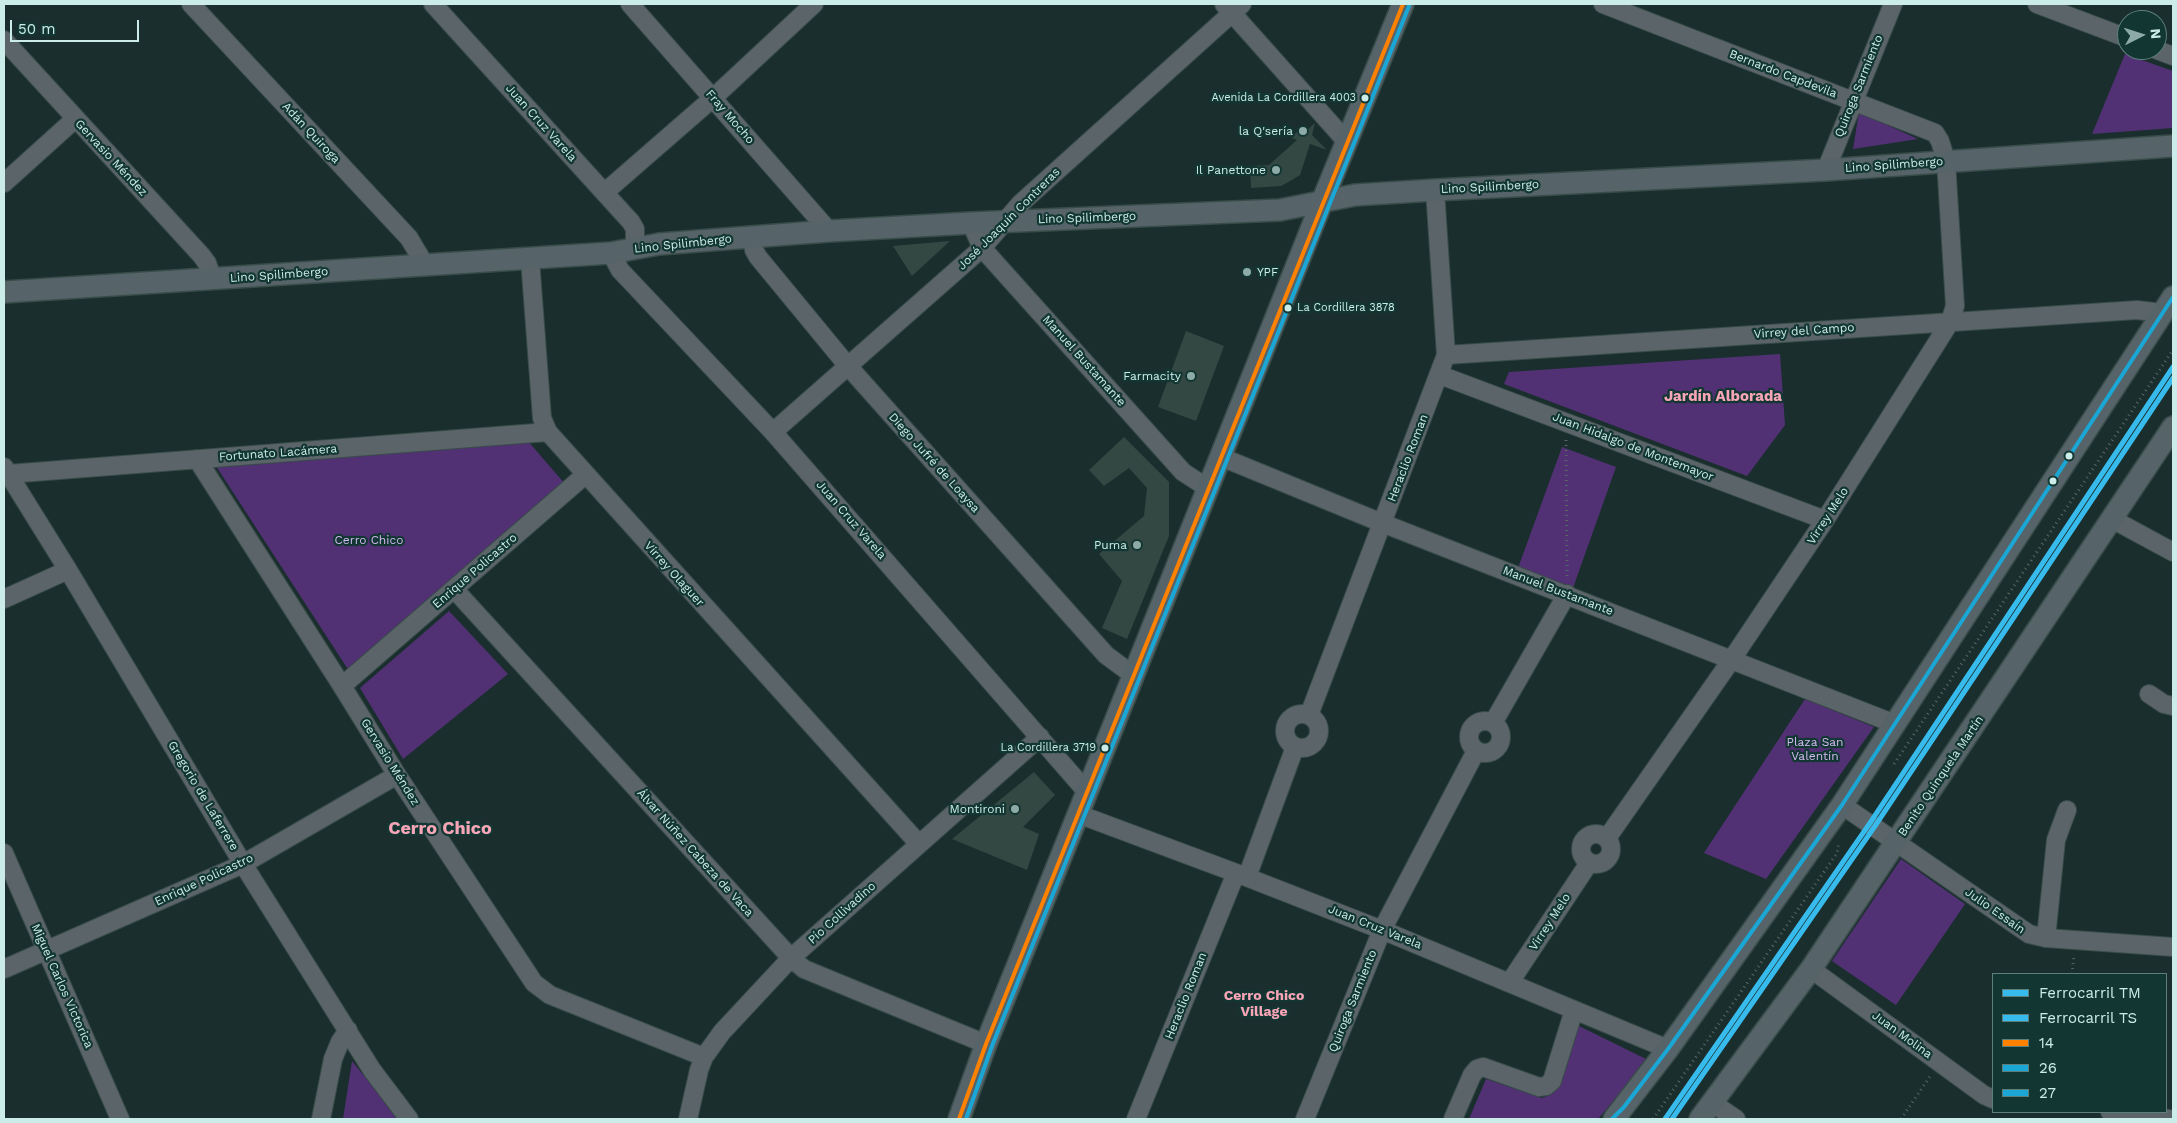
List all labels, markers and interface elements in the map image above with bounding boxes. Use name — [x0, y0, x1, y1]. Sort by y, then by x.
scale bar — [12, 10, 141, 42]
north arrow — [2117, 10, 2167, 60]
text: 50 m — [18, 20, 55, 38]
text: N — [2148, 28, 2164, 40]
street label: Quiroga Sarmiento — [1832, 33, 1886, 139]
street label: Bernardo Capdevila — [1727, 47, 1839, 101]
street label: Juan Cruz Varela — [502, 81, 580, 165]
street label: Fray Mocho — [703, 87, 757, 147]
place label: Avenida La Cordillera 4003 — [1212, 91, 1356, 105]
marker: Avenida La Cordillera 4003 — [1360, 93, 1370, 103]
street label: Adán Quiroga — [279, 99, 343, 167]
street label: Gervasio Méndez — [72, 117, 150, 199]
place label: la Q'sería — [1239, 124, 1293, 138]
marker: la Q'sería — [1297, 125, 1309, 137]
street label: Lino Spilimbergo — [1844, 154, 1944, 176]
place label: Il Panettone — [1196, 163, 1266, 177]
marker: Il Panettone — [1270, 164, 1282, 176]
street label: José Joaquín Contreras — [955, 165, 1063, 273]
street label: Lino Spilimbergo — [1441, 177, 1539, 197]
street label: Lino Spilimbergo — [1038, 209, 1136, 227]
street label: Lino Spilimbergo — [633, 232, 733, 256]
street label: Lino Spilimbergo — [229, 264, 329, 286]
place label: YPF — [1257, 265, 1278, 279]
marker: YPF — [1241, 266, 1253, 278]
place label: La Cordillera 3878 — [1297, 301, 1395, 315]
marker: La Cordillera 3878 — [1283, 303, 1293, 313]
street label: Manuel Bustamante — [1039, 313, 1129, 409]
street label: Virrey del Campo — [1753, 320, 1855, 342]
place label: Farmacity — [1123, 369, 1181, 383]
marker: Farmacity — [1185, 370, 1197, 382]
district label: Jardín Alborada — [1664, 388, 1782, 406]
street label: Diego Jufré de Loaysa — [885, 410, 983, 516]
street label: Juan Hidalgo de Montemayor — [1550, 410, 1716, 484]
street label: Heraclio Roman — [1385, 412, 1431, 504]
street label: Fortunato Lacámera — [218, 442, 338, 464]
unlabelled marker — [2064, 451, 2074, 461]
unlabelled marker — [2048, 476, 2058, 486]
street label: Juan Cruz Varela — [813, 478, 889, 562]
street label: Virrey Melo — [1804, 485, 1852, 547]
street label: Enrique Policastro — [430, 530, 520, 612]
park label: Cerro Chico — [335, 533, 403, 547]
place label: Puma — [1094, 538, 1127, 552]
street label: Virrey Olaguer — [641, 539, 707, 609]
marker: Puma — [1131, 539, 1143, 551]
street label: Manuel Bustamante — [1501, 563, 1615, 619]
street label: Benito Quinquela Martín — [1895, 713, 1987, 839]
street label: Gervasio Méndez — [358, 716, 422, 808]
park label: Plaza San Valentín — [1787, 735, 1843, 763]
street label: Gregorio de Laferrere — [165, 739, 241, 853]
place label: La Cordillera 3719 — [1001, 741, 1096, 755]
marker: La Cordillera 3719 — [1100, 743, 1110, 753]
street label: Álvar Núñez Cabeza de Vaca — [634, 786, 756, 920]
place label: Montironi — [950, 802, 1005, 816]
marker: Montironi — [1009, 803, 1021, 815]
district label: Cerro Chico — [388, 818, 492, 840]
street label: Enrique Policastro — [152, 851, 256, 909]
street label: Pío Collivadino — [805, 879, 879, 947]
street label: Julio Essaín — [1962, 885, 2028, 937]
street label: Virrey Melo — [1526, 891, 1574, 953]
street label: Juan Cruz Varela — [1326, 902, 1424, 952]
street label: Miguel Carlos Victorica — [28, 922, 96, 1050]
street label: Quiroga Sarmiento — [1326, 948, 1380, 1054]
street label: Heraclio Roman — [1162, 950, 1210, 1042]
legend — [1992, 973, 2167, 1113]
text: Ferrocarril TM — [2039, 984, 2141, 1002]
district label: Cerro Chico Village — [1224, 988, 1304, 1020]
street label: Juan Molina — [1869, 1008, 1935, 1062]
text: Ferrocarril TS — [2039, 1009, 2137, 1027]
text: 14 — [2039, 1034, 2054, 1052]
text: 26 — [2039, 1059, 2057, 1077]
text: 27 — [2039, 1084, 2056, 1102]

